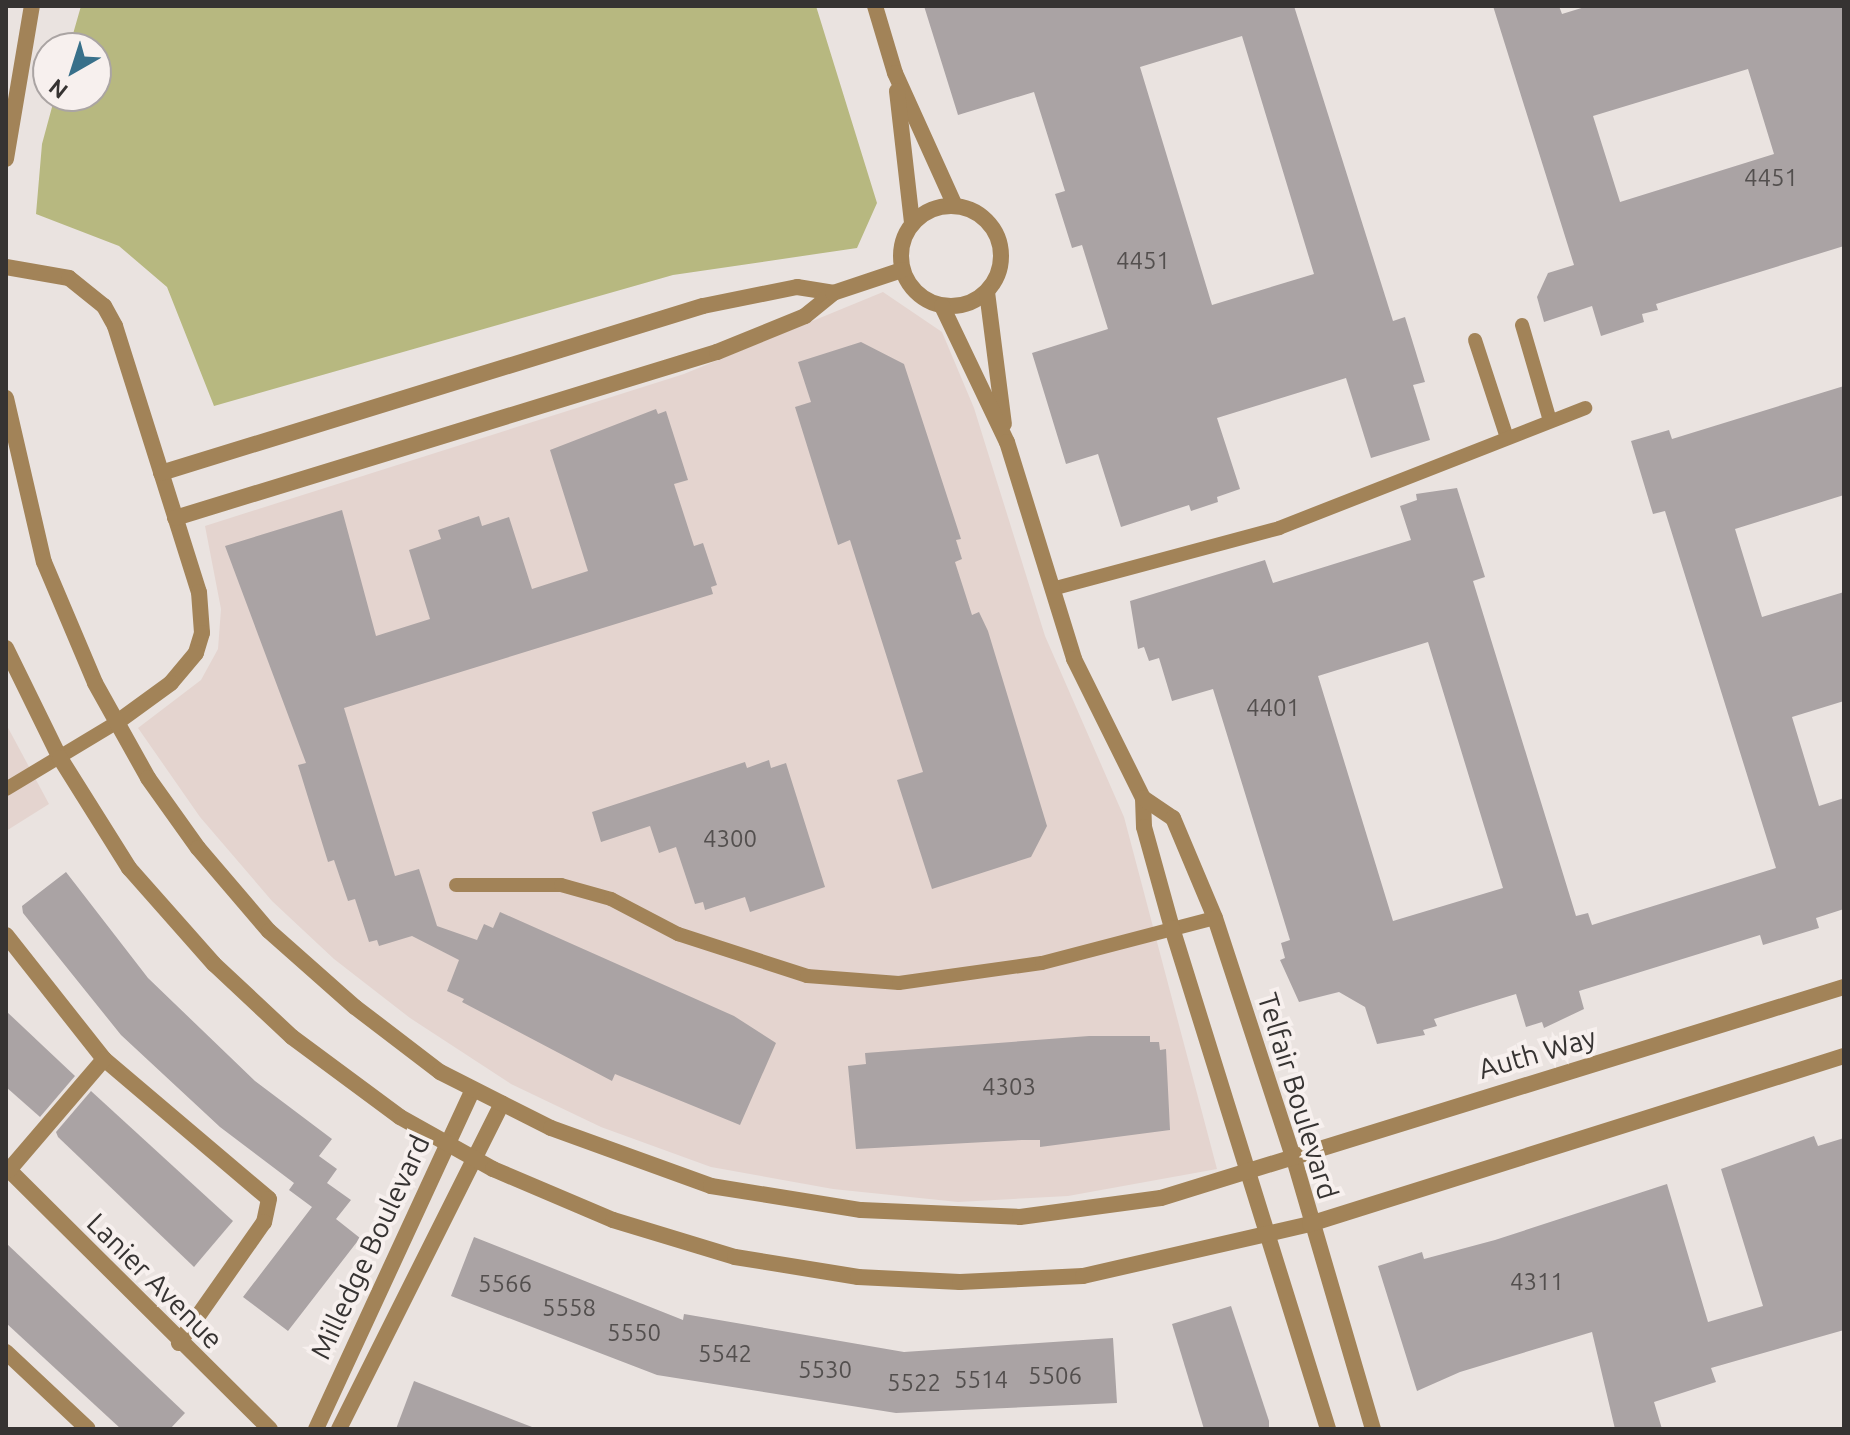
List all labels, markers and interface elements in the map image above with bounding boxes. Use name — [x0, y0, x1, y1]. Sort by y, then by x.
north arrow — [32, 32, 112, 112]
text: N — [44, 75, 72, 104]
house number: 4451 — [1744, 164, 1798, 192]
house number: 4451 — [1116, 247, 1170, 275]
house number: 4401 — [1246, 694, 1300, 722]
house number: 4300 — [703, 825, 757, 853]
street label: Telfair Boulevard — [1251, 989, 1345, 1203]
street label: Auth Way — [1474, 1020, 1600, 1086]
house number: 4303 — [982, 1073, 1036, 1101]
street label: Milledge Boulevard — [303, 1130, 437, 1364]
street label: Lanier Avenue — [80, 1206, 230, 1356]
house number: 4311 — [1510, 1268, 1564, 1296]
house number: 5566 — [478, 1270, 532, 1298]
house number: 5558 — [542, 1294, 596, 1322]
house number: 5550 — [607, 1319, 661, 1347]
house number: 5542 — [698, 1340, 752, 1368]
house number: 5530 — [798, 1356, 852, 1384]
house number: 5506 — [1028, 1362, 1082, 1390]
house number: 5514 — [954, 1366, 1008, 1394]
house number: 5522 — [887, 1369, 941, 1397]

